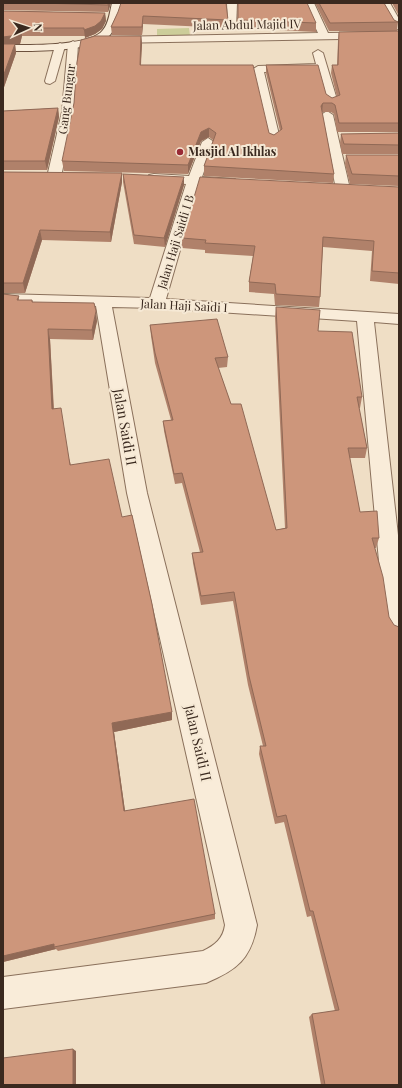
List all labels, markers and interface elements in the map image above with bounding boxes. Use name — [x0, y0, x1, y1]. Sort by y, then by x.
north arrow — [8, 8, 48, 48]
street label: Jalan Abdul Majid IV — [192, 15, 302, 33]
text: N — [31, 23, 46, 32]
street label: Gang Bungur — [54, 62, 78, 135]
place label: Masjid Al Ikhlas — [188, 143, 277, 159]
marker: Masjid Al Ikhlas — [175, 147, 185, 157]
street label: Jalan Haji Saidi I B — [153, 193, 197, 292]
street label: Jalan Haji Saidi I — [139, 295, 228, 315]
street label: Jalan Saidi II — [109, 386, 142, 467]
street label: Jalan Saidi II — [180, 702, 217, 783]

